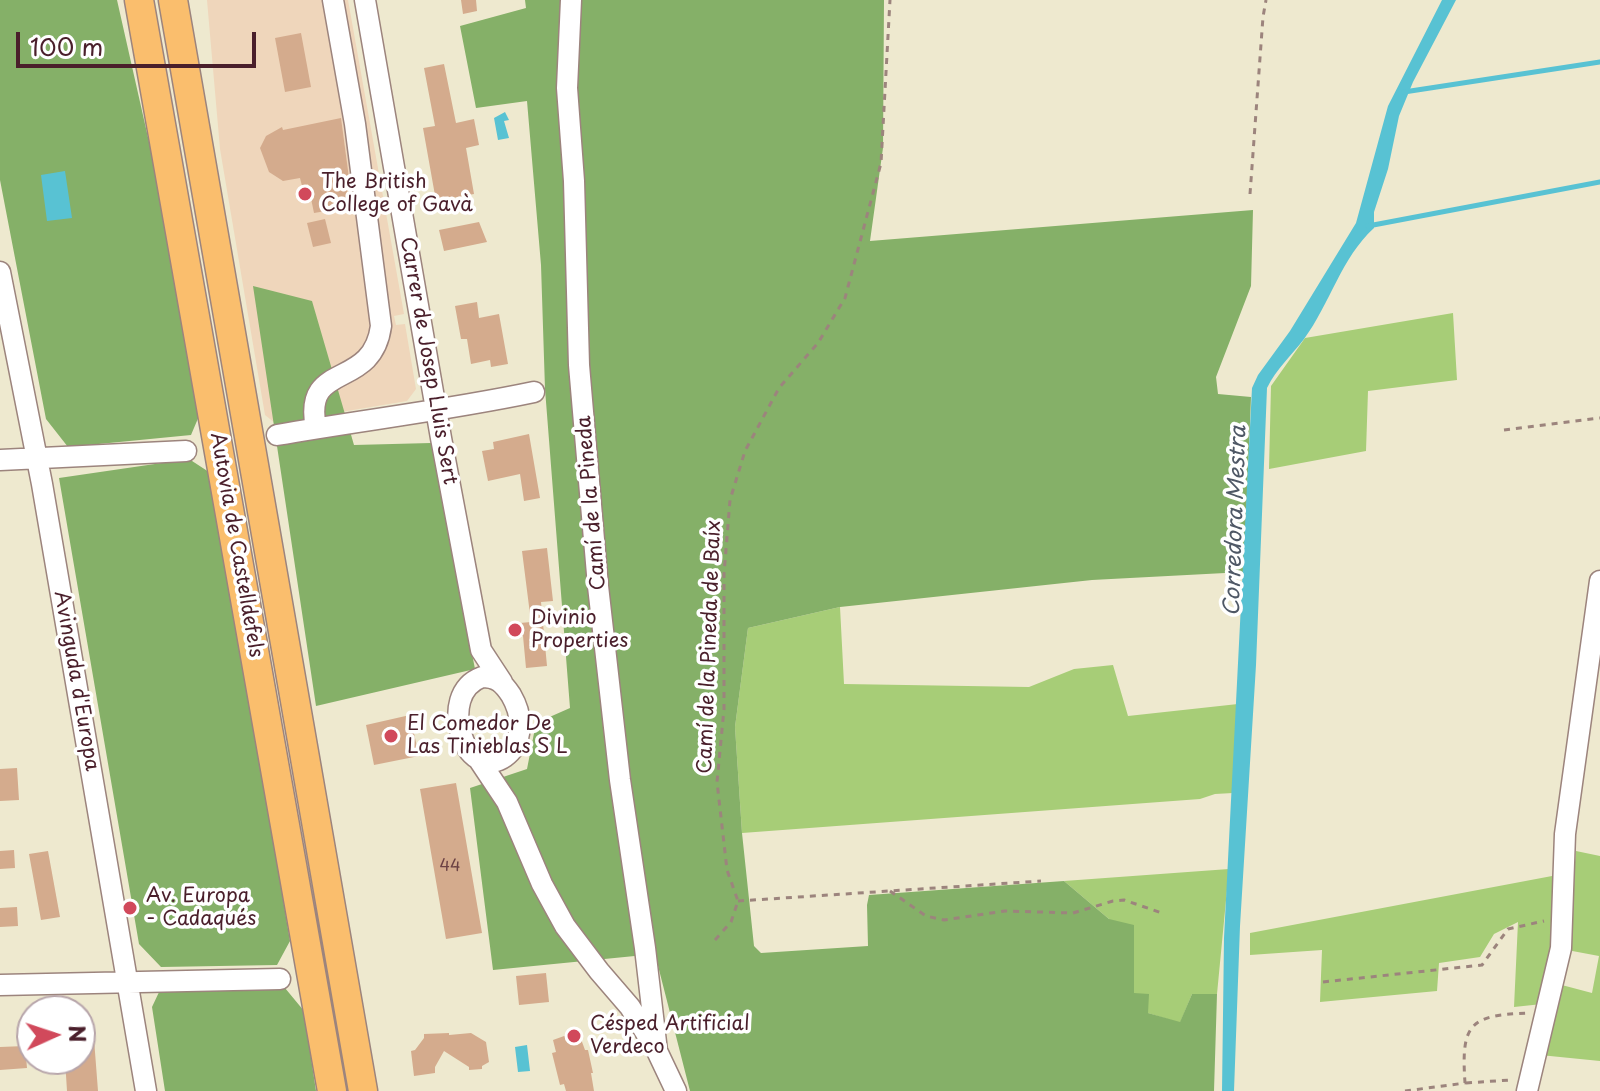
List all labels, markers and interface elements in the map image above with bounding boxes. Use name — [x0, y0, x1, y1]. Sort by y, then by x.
scale bar — [20, 16, 260, 66]
text: 100 m — [30, 28, 103, 64]
place label: The British College of Gavà — [321, 170, 473, 217]
marker: The British College of Gavà — [296, 185, 314, 203]
street label: Carrer de Josep Lluis Sert — [394, 235, 462, 487]
street label: Camí de la Pineda — [572, 415, 612, 591]
water label: Corredora Mestra — [1219, 425, 1253, 617]
street label: Autovia de Castelldefels — [204, 431, 268, 659]
street label: Camí de la Pineda de Baíx — [694, 520, 726, 774]
street label: Avinguda d'Europa — [48, 589, 104, 773]
place label: Divinio Properties — [531, 606, 628, 653]
marker: Divinio Properties — [506, 621, 524, 639]
place label: El Comedor De Las Tinieblas S L — [407, 712, 568, 759]
marker: El Comedor De Las Tinieblas S L — [382, 727, 400, 745]
house number: 44 — [439, 857, 461, 877]
place label: Av. Europa - Cadaqués — [146, 884, 256, 931]
marker: Av. Europa - Cadaqués — [121, 899, 139, 917]
north arrow — [16, 995, 96, 1075]
place label: Césped Artificial Verdeco — [590, 1012, 750, 1059]
text: N — [62, 1024, 95, 1043]
marker: Césped Artificial Verdeco — [565, 1027, 583, 1045]

